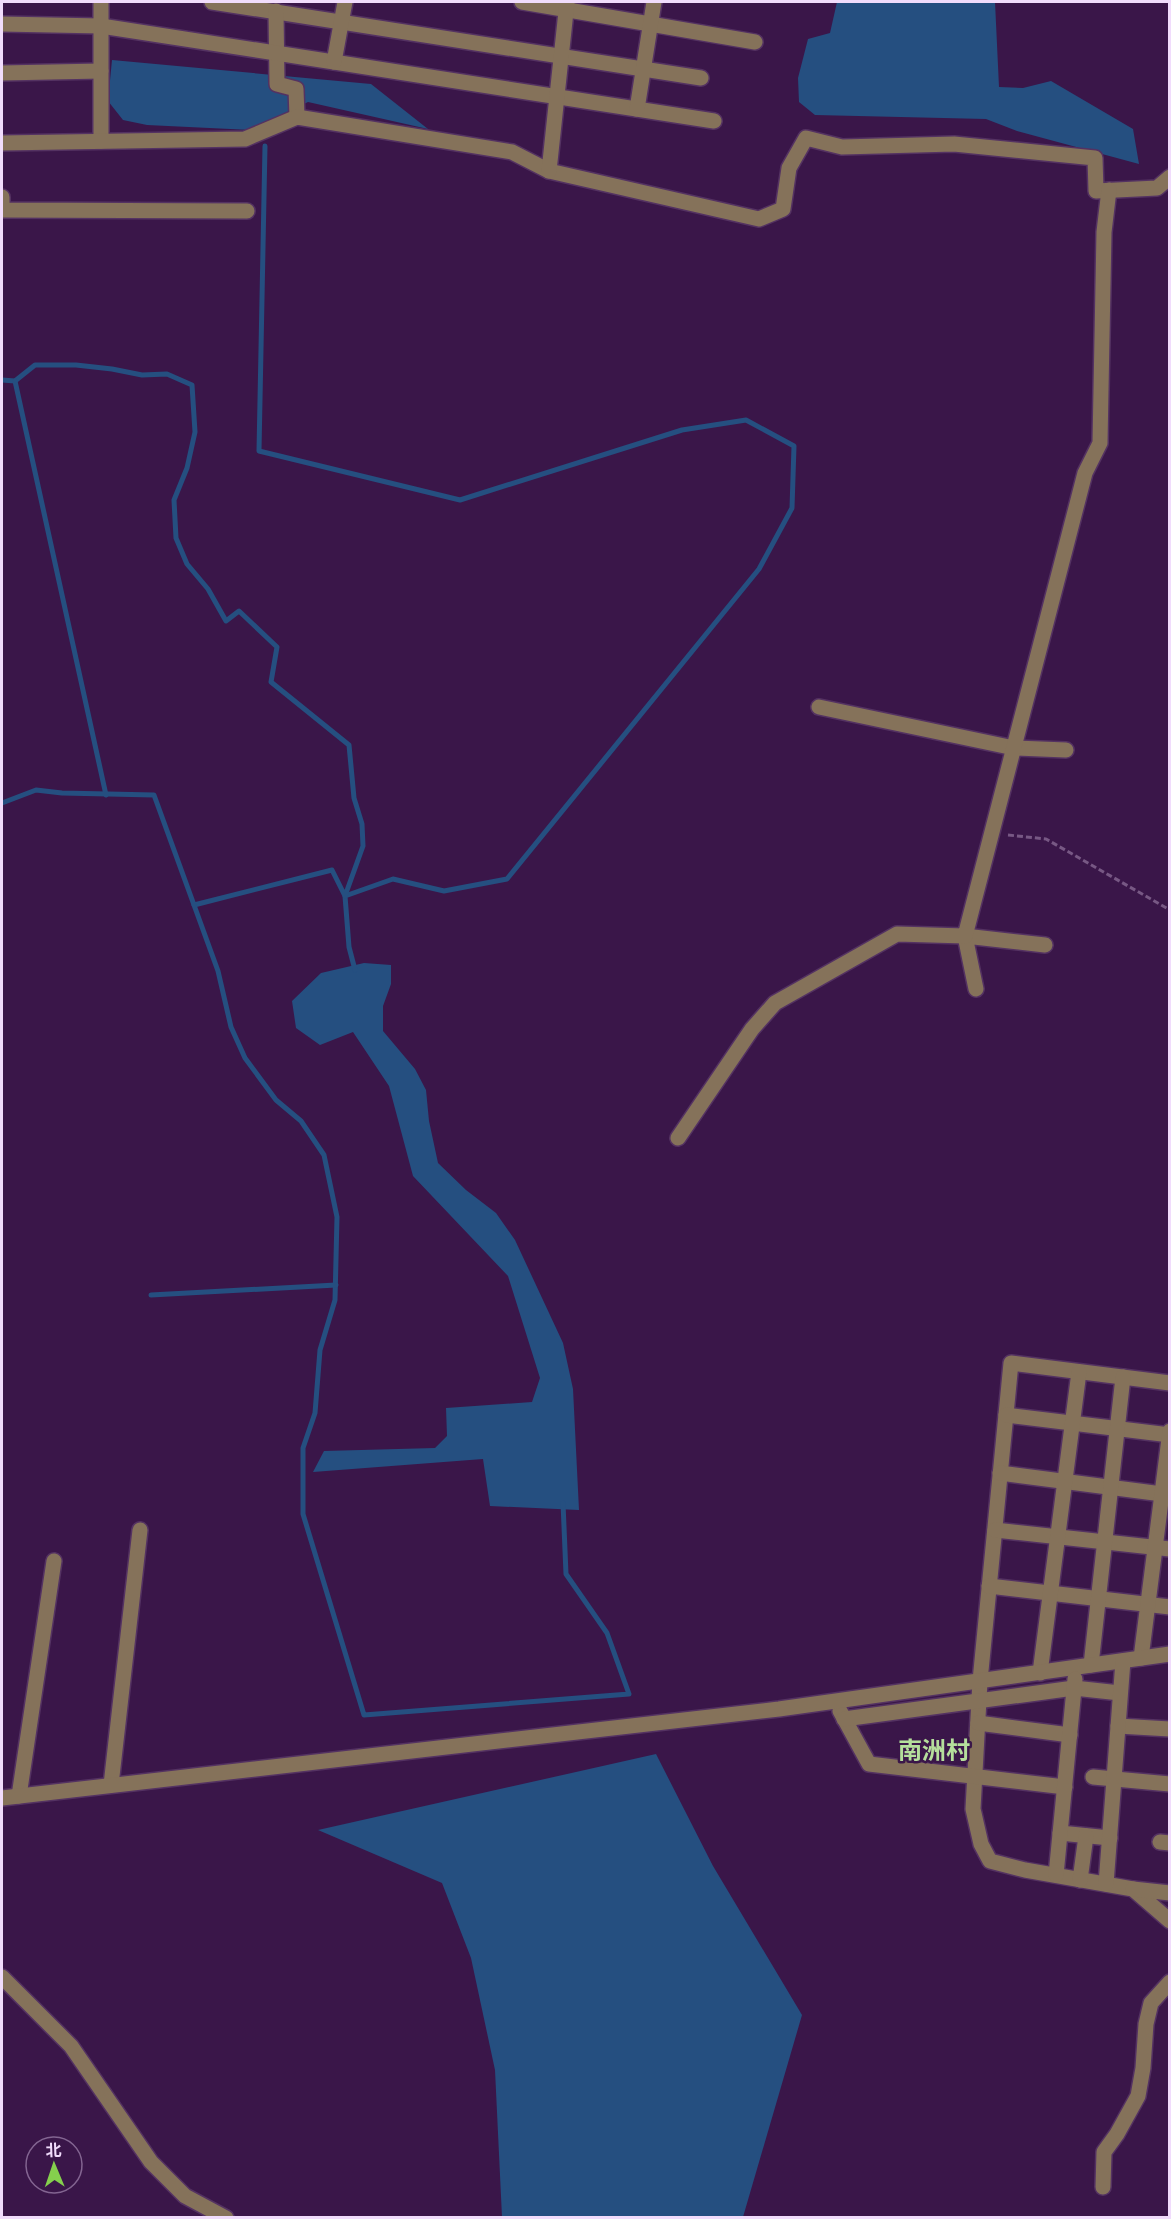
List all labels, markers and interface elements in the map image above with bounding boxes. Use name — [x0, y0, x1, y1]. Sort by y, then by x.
district label: 南洲村 — [898, 1737, 970, 1766]
north arrow — [24, 2135, 84, 2195]
text: 北 — [45, 2141, 62, 2161]

